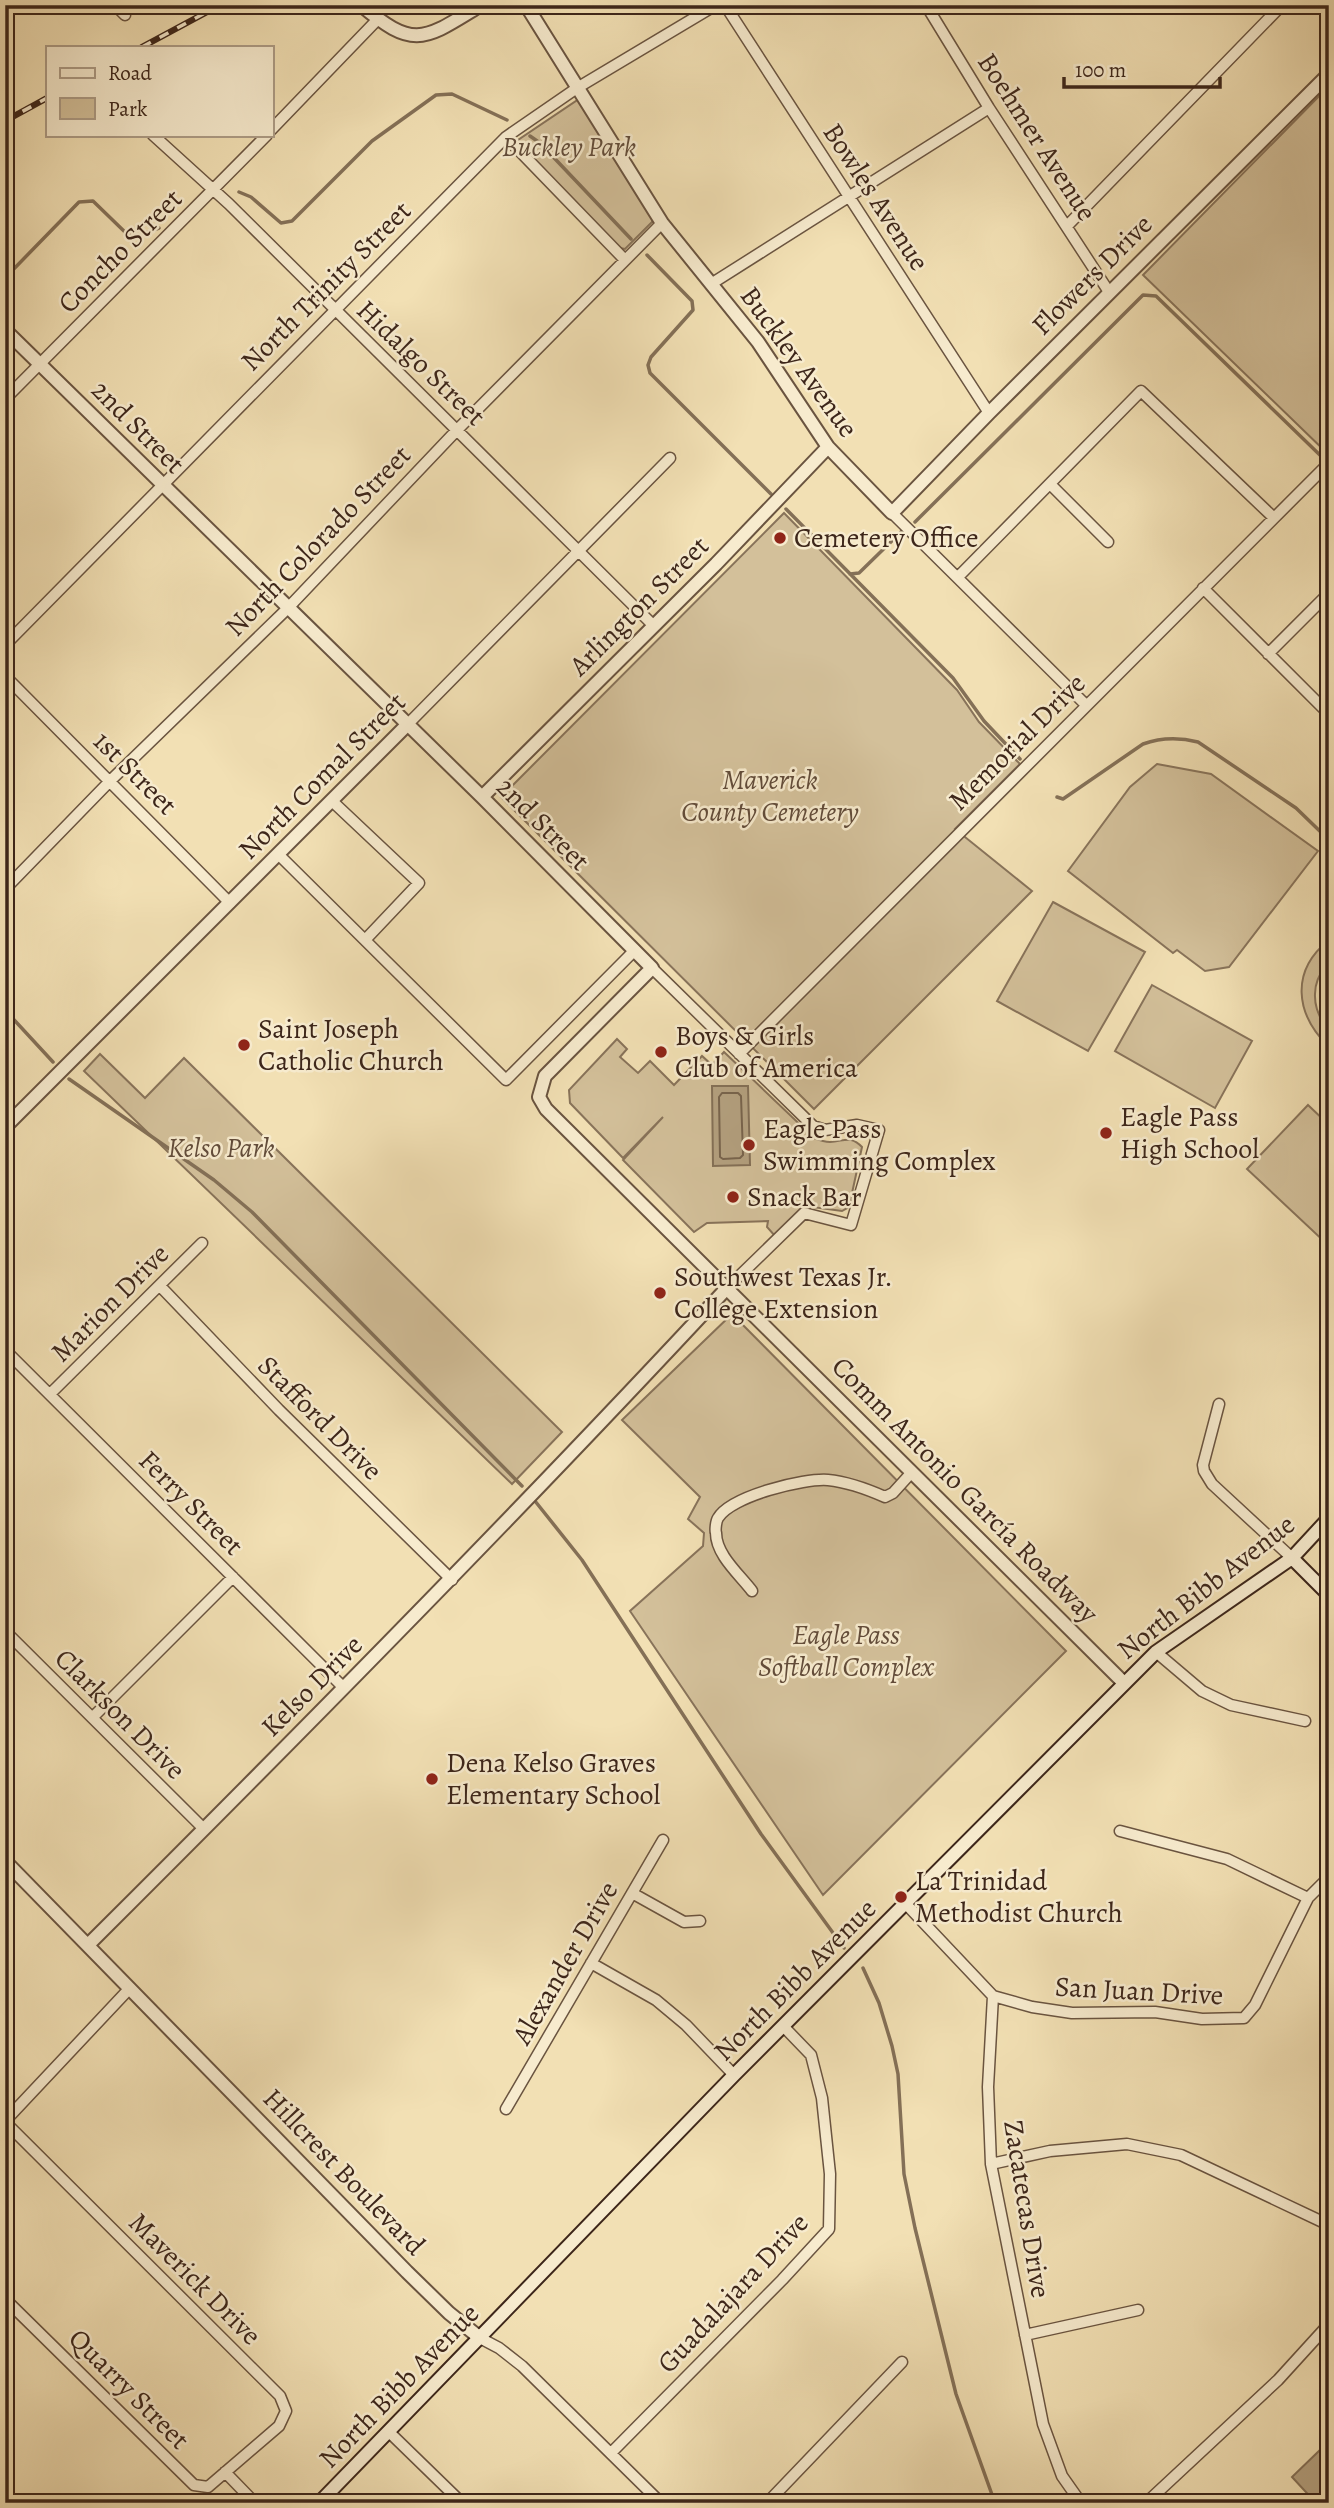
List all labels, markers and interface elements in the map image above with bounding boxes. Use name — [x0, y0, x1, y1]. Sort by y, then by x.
legend — [46, 46, 273, 136]
street label: Boehmer Avenue — [968, 46, 1106, 228]
scale bar — [1064, 46, 1220, 90]
text: 100 m — [1075, 56, 1126, 84]
text: Road — [108, 59, 152, 87]
text: Park — [108, 95, 148, 123]
street label: Bowles Avenue — [814, 116, 938, 278]
park label: Buckley Park — [502, 128, 636, 166]
street label: Concho Street — [49, 180, 191, 322]
street label: North Trinity Street — [233, 193, 419, 379]
street label: Flowers Drive — [1023, 206, 1161, 344]
street label: Buckley Avenue — [731, 279, 867, 445]
street label: Hidalgo Street — [348, 292, 494, 434]
street label: 2nd Street — [83, 372, 193, 482]
street label: North Colorado Street — [217, 437, 419, 645]
place label: Cemetery Office — [794, 519, 979, 557]
street label: Arlington Street — [560, 528, 717, 685]
marker: Cemetery Office — [772, 530, 788, 546]
street label: Memorial Drive — [940, 665, 1094, 819]
street label: North Comal Street — [230, 684, 414, 868]
street label: 1st Street — [85, 723, 185, 823]
park label: Maverick County Cemetery — [681, 761, 859, 831]
street label: 2nd Street — [488, 769, 598, 879]
place label: Saint Joseph Catholic Church — [258, 1010, 444, 1080]
place label: Boys & Girls Club of America — [675, 1017, 858, 1087]
marker: Saint Joseph Catholic Church — [236, 1037, 252, 1053]
marker: Boys & Girls Club of America — [653, 1044, 669, 1060]
place label: Eagle Pass High School — [1120, 1098, 1259, 1168]
place label: Eagle Pass Swimming Complex — [763, 1110, 996, 1180]
marker: Eagle Pass High School — [1098, 1125, 1114, 1141]
park label: Kelso Park — [167, 1129, 275, 1167]
marker: Eagle Pass Swimming Complex — [741, 1137, 757, 1153]
place label: Snack Bar — [747, 1178, 862, 1216]
marker: Snack Bar — [725, 1189, 741, 1205]
street label: Marion Drive — [43, 1236, 177, 1370]
place label: Southwest Texas Jr. College Extension — [674, 1258, 893, 1328]
marker: Southwest Texas Jr. College Extension — [652, 1285, 668, 1301]
street label: Stafford Drive — [249, 1347, 391, 1489]
street label: Comm Antonio García Roadway — [823, 1348, 1107, 1632]
street label: Ferry Street — [130, 1442, 252, 1564]
street label: North Bibb Avenue — [1109, 1506, 1303, 1668]
park label: Eagle Pass Softball Complex — [758, 1616, 935, 1686]
street label: Kelso Drive — [253, 1627, 371, 1745]
street label: Clarkson Drive — [46, 1640, 194, 1788]
place label: Dena Kelso Graves Elementary School — [446, 1744, 661, 1814]
marker: Dena Kelso Graves Elementary School — [424, 1771, 440, 1787]
place label: La Trinidad Methodist Church — [915, 1862, 1123, 1932]
street label: Alexander Drive — [502, 1874, 627, 2052]
marker: La Trinidad Methodist Church — [893, 1889, 909, 1905]
street label: North Bibb Avenue — [705, 1890, 885, 2070]
street label: San Juan Drive — [1054, 1968, 1224, 2014]
street label: Hillcrest Boulevard — [254, 2080, 434, 2265]
street label: Zacatecas Drive — [994, 2117, 1060, 2301]
street label: Maverick Drive — [120, 2204, 270, 2354]
street label: Guadalajara Drive — [649, 2205, 817, 2381]
street label: North Bibb Avenue — [310, 2295, 488, 2477]
street label: Quarry Street — [60, 2320, 198, 2458]

